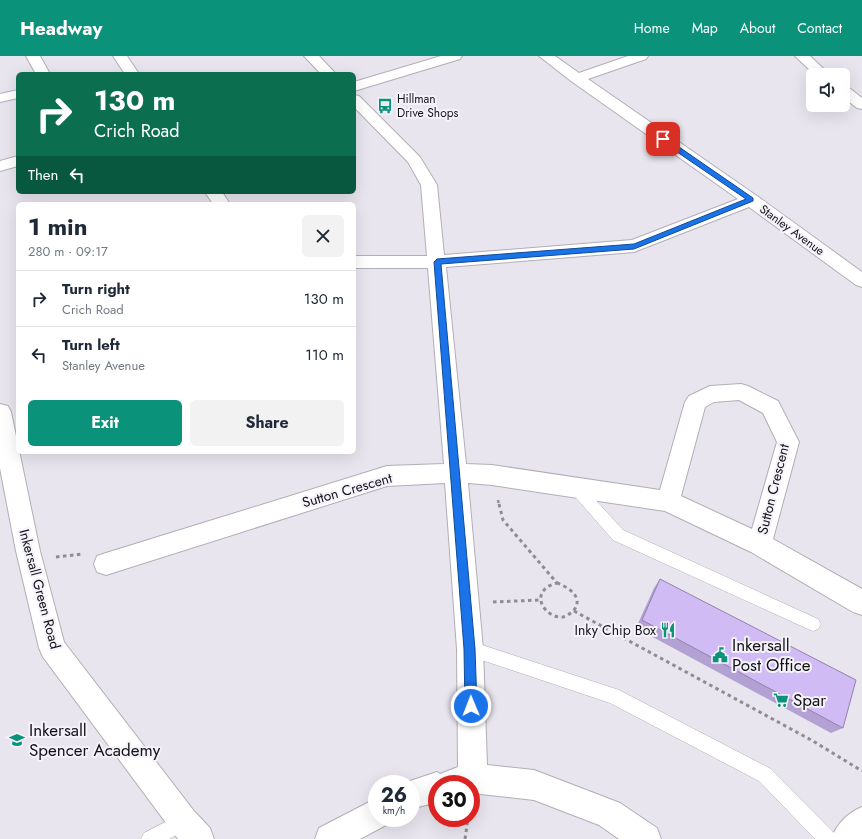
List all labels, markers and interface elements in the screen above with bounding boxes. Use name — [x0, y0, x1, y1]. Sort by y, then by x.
text: Headway — [20, 15, 102, 42]
text: Home — [634, 18, 670, 38]
text: Map — [692, 18, 718, 38]
text: About — [740, 18, 775, 38]
text: Contact — [797, 18, 842, 38]
map controls — [806, 68, 850, 112]
button: sound — [806, 68, 850, 112]
text: 130 m — [94, 80, 176, 121]
icon: right — [28, 88, 80, 140]
place label: Hillman Drive Shops — [397, 90, 459, 122]
bus stop icon: Hillman Drive Shops — [376, 97, 394, 115]
text: Crich Road — [94, 118, 179, 144]
pin — [646, 122, 680, 156]
icon: arrive — [652, 128, 674, 150]
text: Then — [28, 164, 58, 186]
icon: left — [66, 164, 88, 186]
street label: Stanley Avenue — [756, 200, 828, 260]
text: 1 min — [28, 209, 88, 244]
button: close — [302, 215, 344, 257]
text: 280 m · 09:17 — [28, 242, 108, 261]
text: Turn right — [62, 278, 130, 300]
icon: right — [28, 288, 50, 310]
text: 130 m — [304, 288, 344, 310]
text: Crich Road — [62, 300, 124, 319]
text: Turn left — [62, 334, 120, 356]
icon: left — [28, 344, 50, 366]
text: 110 m — [305, 344, 344, 366]
text: Stanley Avenue — [62, 356, 145, 375]
button: Exit — [28, 400, 182, 446]
button: Share — [190, 400, 344, 446]
street label: Sutton Crescent — [752, 441, 794, 536]
street label: Sutton Crescent — [300, 467, 395, 512]
street label: Inkersall Green Road — [14, 527, 66, 651]
place label: Inky Chip Box — [575, 620, 656, 640]
restaurant icon: Inky Chip Box — [659, 621, 677, 639]
place label: Inkersall Post Office — [732, 633, 811, 677]
public building icon: Inkersall Post Office — [711, 646, 729, 664]
position arrow — [450, 685, 492, 727]
place label: Spar — [793, 688, 826, 712]
supermarket icon: Spar — [772, 691, 790, 709]
place label: Inkersall Spencer Academy — [29, 718, 161, 762]
school or university icon: Inkersall Spencer Academy — [8, 731, 26, 749]
speed limit sign: 30 — [428, 775, 480, 827]
text: 26 — [381, 781, 407, 810]
text: km/h — [383, 803, 405, 818]

